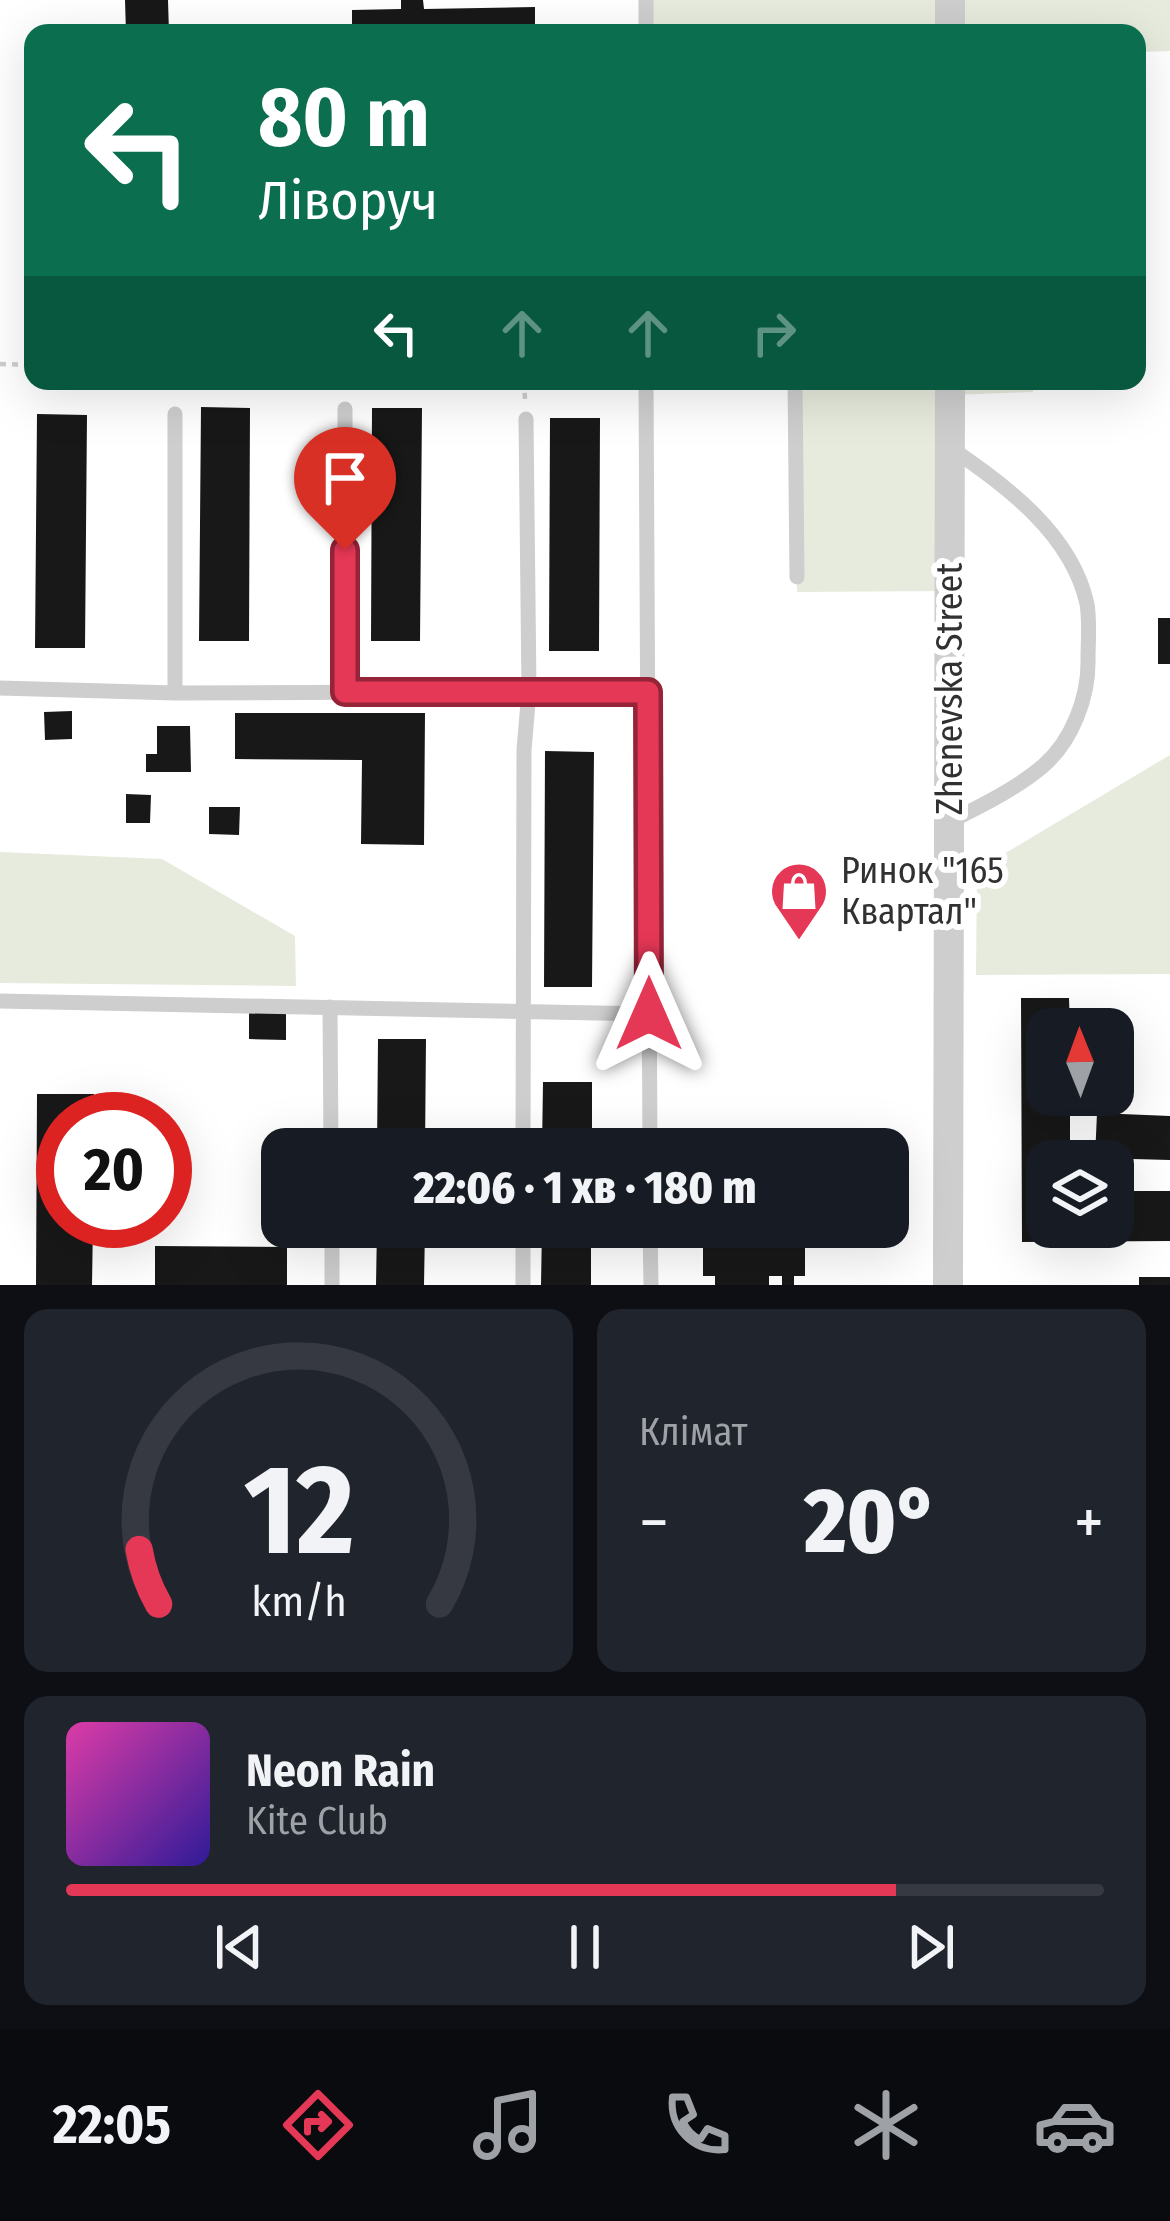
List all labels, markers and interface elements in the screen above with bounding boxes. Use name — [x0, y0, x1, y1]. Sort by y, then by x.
text: 80 m — [258, 67, 430, 168]
icon: left — [60, 72, 216, 228]
text: Ліворуч — [258, 169, 438, 233]
icon: left — [363, 300, 429, 366]
icon: ahead — [489, 300, 555, 366]
icon: ahead — [615, 300, 681, 366]
icon: right — [741, 300, 807, 366]
pin — [294, 427, 396, 550]
icon: arrive — [312, 445, 378, 511]
street label: Zhenevska Street — [928, 563, 972, 815]
place label: Ринок "165 Квартал" — [841, 849, 1004, 934]
shop icon: Ринок "165 Квартал" — [768, 860, 830, 942]
position arrow — [586, 951, 712, 1077]
north arrow — [1026, 1008, 1134, 1116]
map controls — [1026, 1008, 1134, 1248]
speed limit sign: 20 — [36, 1092, 192, 1248]
button: layers — [1026, 1140, 1134, 1248]
text: 22:06 · 1 хв · 180 m — [414, 1161, 756, 1215]
text: Клімат — [639, 1409, 748, 1455]
text: 12 — [243, 1436, 354, 1586]
text: 20° — [804, 1468, 938, 1576]
text: − — [639, 1483, 669, 1562]
text: + — [1074, 1483, 1104, 1562]
text: km/h — [251, 1575, 346, 1626]
text: Neon Rain — [246, 1744, 435, 1798]
text: Kite Club — [246, 1798, 388, 1844]
icon: previous — [206, 1914, 272, 1980]
icon: pause — [552, 1914, 618, 1980]
icon: next — [898, 1914, 964, 1980]
icon: directions — [276, 2083, 360, 2167]
icon: music — [466, 2083, 550, 2167]
icon: phone — [655, 2083, 739, 2167]
icon: climate — [844, 2083, 928, 2167]
icon: car — [1033, 2083, 1117, 2167]
text: 22:05 — [53, 2093, 171, 2157]

